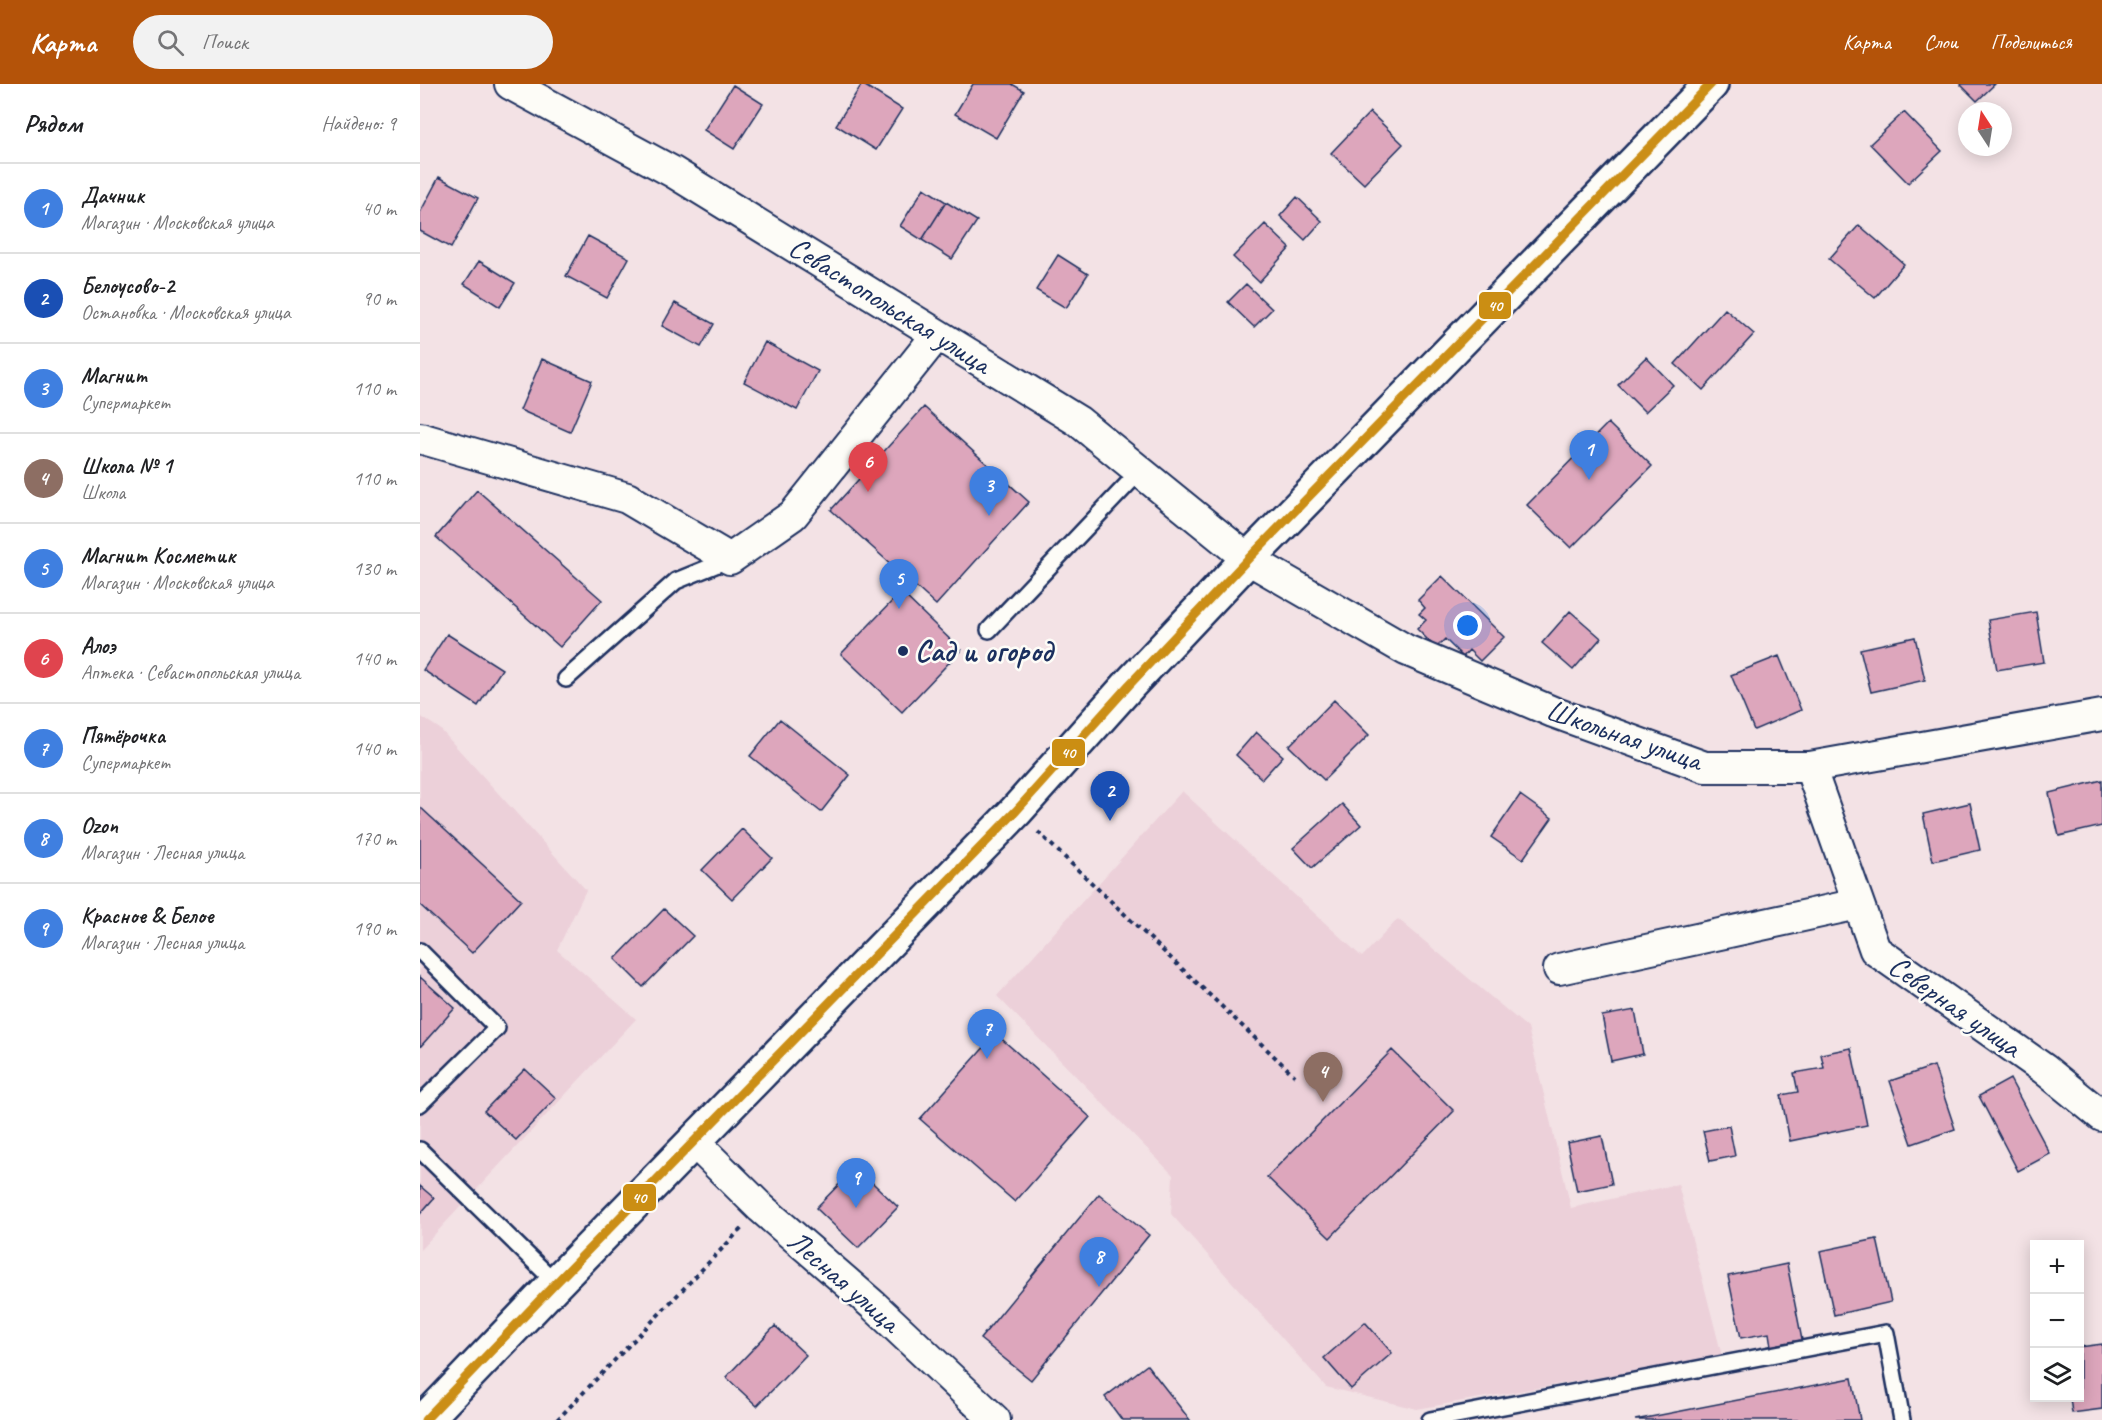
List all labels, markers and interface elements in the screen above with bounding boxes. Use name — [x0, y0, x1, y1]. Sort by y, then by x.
search box — [133, 15, 553, 69]
text: Карта — [30, 25, 97, 60]
icon: search — [154, 26, 187, 59]
text: Поиск — [202, 28, 248, 56]
text: Карта — [1843, 29, 1891, 55]
text: Слои — [1924, 29, 1958, 55]
text: Поделиться — [1991, 29, 2072, 55]
north arrow — [1958, 102, 2012, 156]
text: Рядом — [24, 107, 82, 140]
text: Найдено: 9 — [321, 111, 396, 136]
text: Дачник — [81, 182, 145, 210]
text: 1 — [39, 196, 48, 221]
text: 40 m — [362, 196, 396, 221]
text: Магазин · Московская улица — [81, 210, 274, 235]
street label: Севастопольская улица — [782, 228, 1000, 384]
text: Белоусово-2 — [81, 272, 174, 300]
text: 2 — [39, 286, 48, 311]
text: 90 m — [362, 286, 396, 311]
line badge: 40 — [1478, 291, 1512, 320]
text: 40 — [1488, 296, 1504, 316]
text: Остановка · Московская улица — [81, 300, 290, 325]
text: Магнит — [81, 362, 147, 390]
text: 3 — [39, 376, 48, 401]
text: 110 m — [353, 376, 396, 401]
text: Супермаркет — [81, 390, 170, 415]
pin: 1 — [1570, 430, 1608, 480]
pin: 6 — [848, 442, 888, 492]
text: Школа № 1 — [81, 452, 172, 480]
text: 4 — [39, 466, 48, 491]
text: 110 m — [353, 466, 396, 491]
pin: 3 — [970, 466, 1008, 516]
text: Школа — [81, 480, 125, 505]
text: Магнит Косметик — [81, 542, 235, 570]
text: 5 — [39, 556, 48, 581]
text: 130 m — [353, 556, 396, 581]
pin: 5 — [880, 560, 918, 609]
text: Магазин · Московская улица — [81, 570, 274, 595]
your location — [1453, 611, 1482, 640]
text: Алоэ — [81, 632, 116, 660]
place label: Сад и огород — [915, 632, 1056, 670]
marker: Сад и огород — [896, 644, 910, 658]
text: 6 — [39, 646, 48, 671]
text: 140 m — [353, 646, 396, 671]
text: Аптека · Севастопольская улица — [81, 660, 300, 685]
street label: Школьная улица — [1541, 691, 1709, 780]
text: Пятёрочка — [81, 722, 165, 750]
text: 7 — [39, 736, 48, 761]
text: 140 m — [353, 736, 396, 761]
line badge: 40 — [1051, 738, 1086, 767]
text: 40 — [1061, 743, 1077, 763]
text: Супермаркет — [81, 750, 170, 775]
pin: 2 — [1090, 772, 1130, 821]
text: Ozon — [81, 812, 118, 840]
text: 8 — [39, 826, 48, 851]
text: 170 m — [353, 826, 396, 851]
text: Магазин · Лесная улица — [81, 840, 244, 865]
text: Красное & Белое — [81, 902, 214, 930]
text: 9 — [39, 916, 48, 941]
text: 190 m — [353, 916, 396, 941]
text: Магазин · Лесная улица — [81, 930, 244, 955]
street label: Северная улица — [1881, 946, 2030, 1067]
pin: 7 — [968, 1010, 1006, 1059]
pin: 4 — [1304, 1052, 1342, 1102]
pin: 9 — [836, 1158, 876, 1208]
line badge: 40 — [622, 1183, 657, 1212]
text: 40 — [632, 1188, 648, 1208]
street label: Лесная улица — [780, 1222, 910, 1342]
pin: 8 — [1080, 1238, 1118, 1287]
map controls — [2030, 1240, 2084, 1402]
button: + — [2030, 1240, 2084, 1294]
button: − — [2030, 1294, 2084, 1348]
button: layers — [2030, 1348, 2084, 1402]

